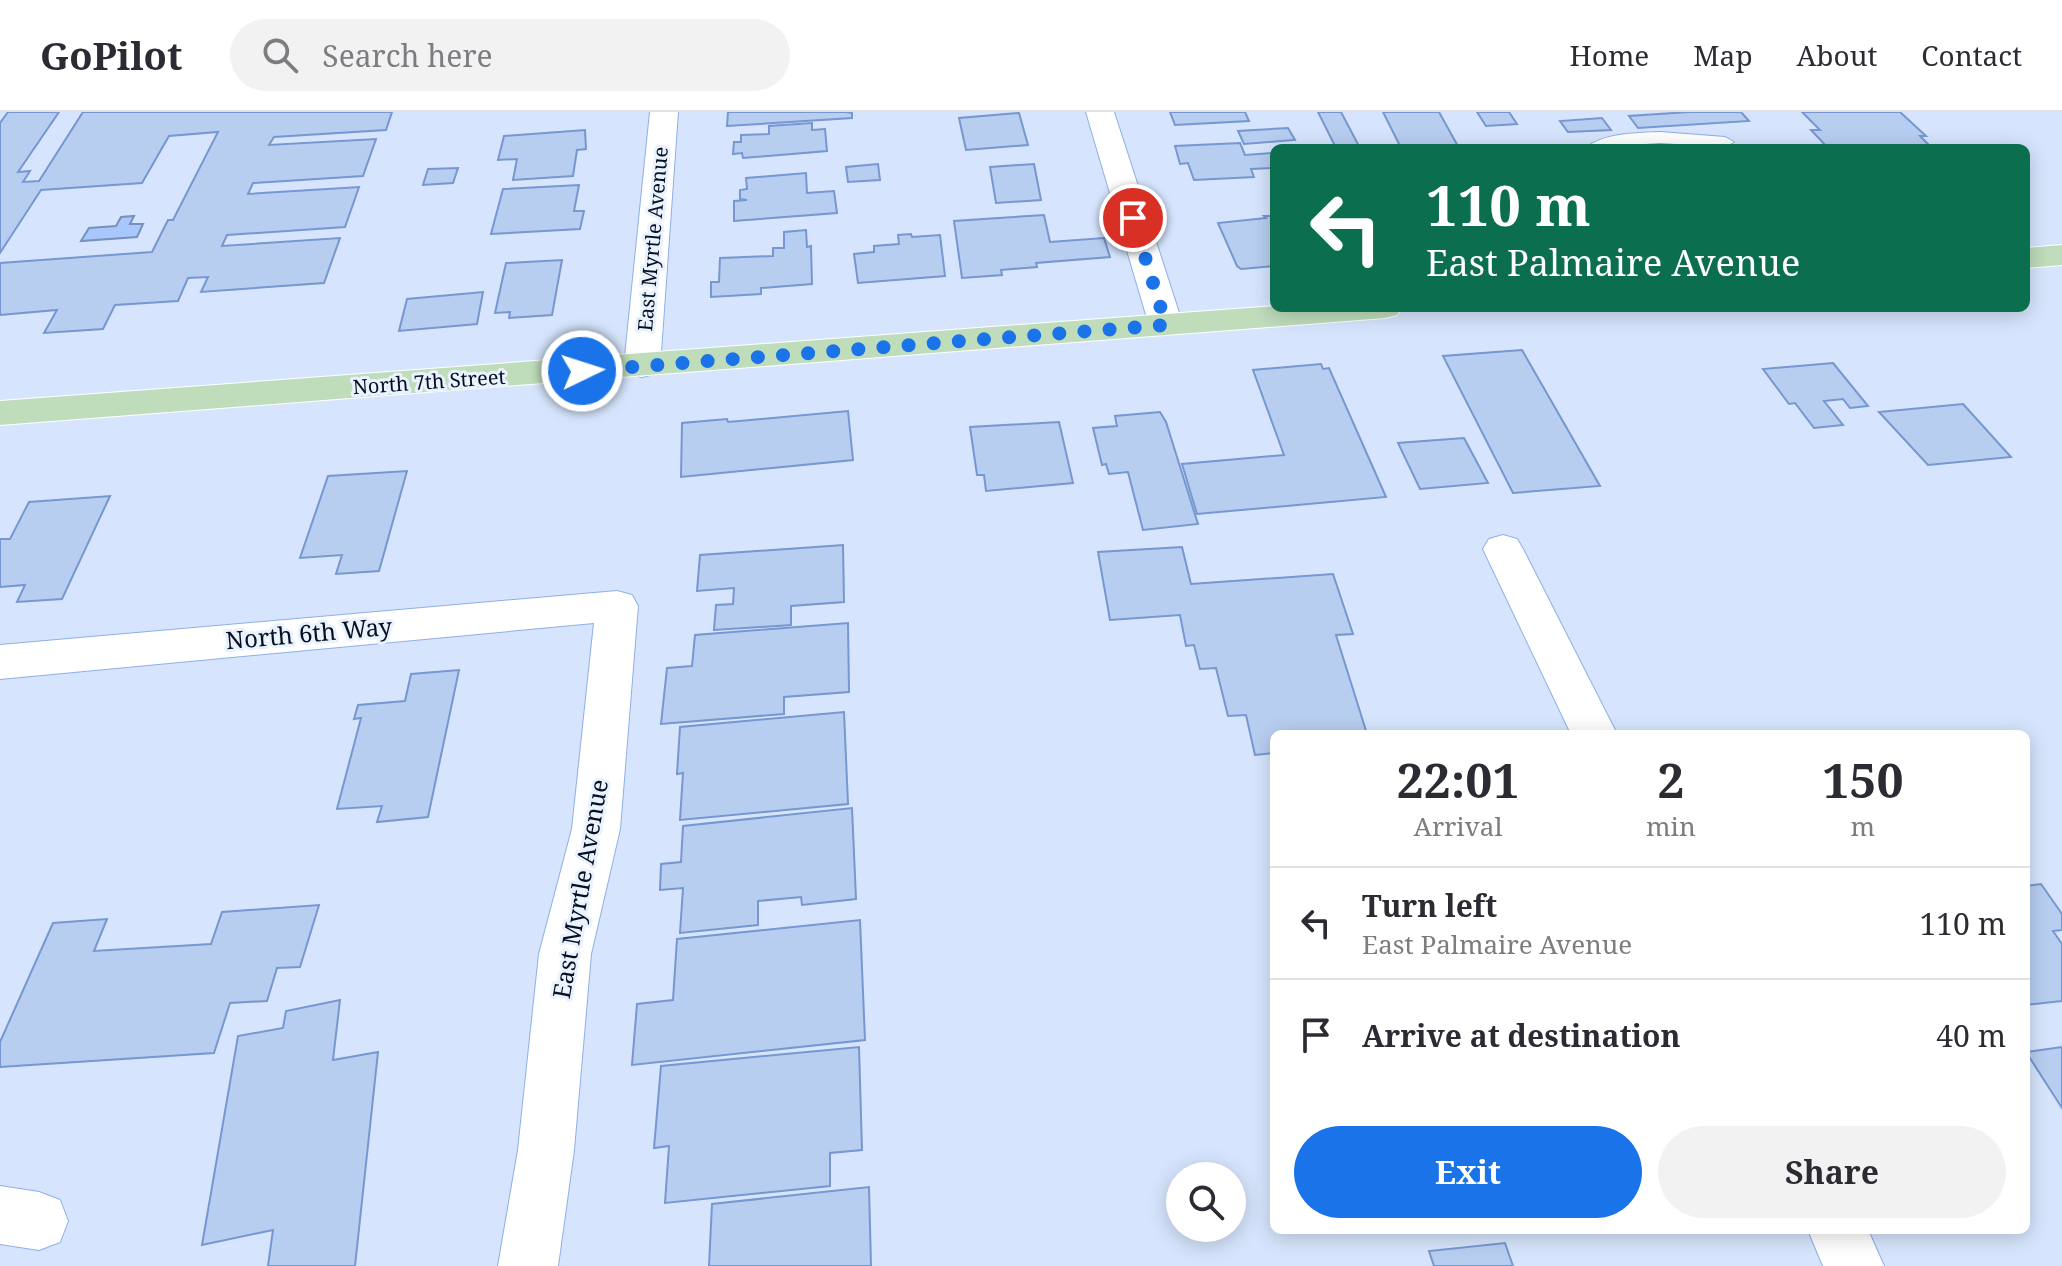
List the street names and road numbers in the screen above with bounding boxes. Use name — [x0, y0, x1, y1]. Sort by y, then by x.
street label: East Myrtle Avenue — [631, 146, 674, 332]
street label: North 7th Street — [352, 363, 506, 400]
street label: North 6th Way — [224, 609, 394, 656]
street label: East Myrtle Avenue — [544, 777, 615, 1001]

